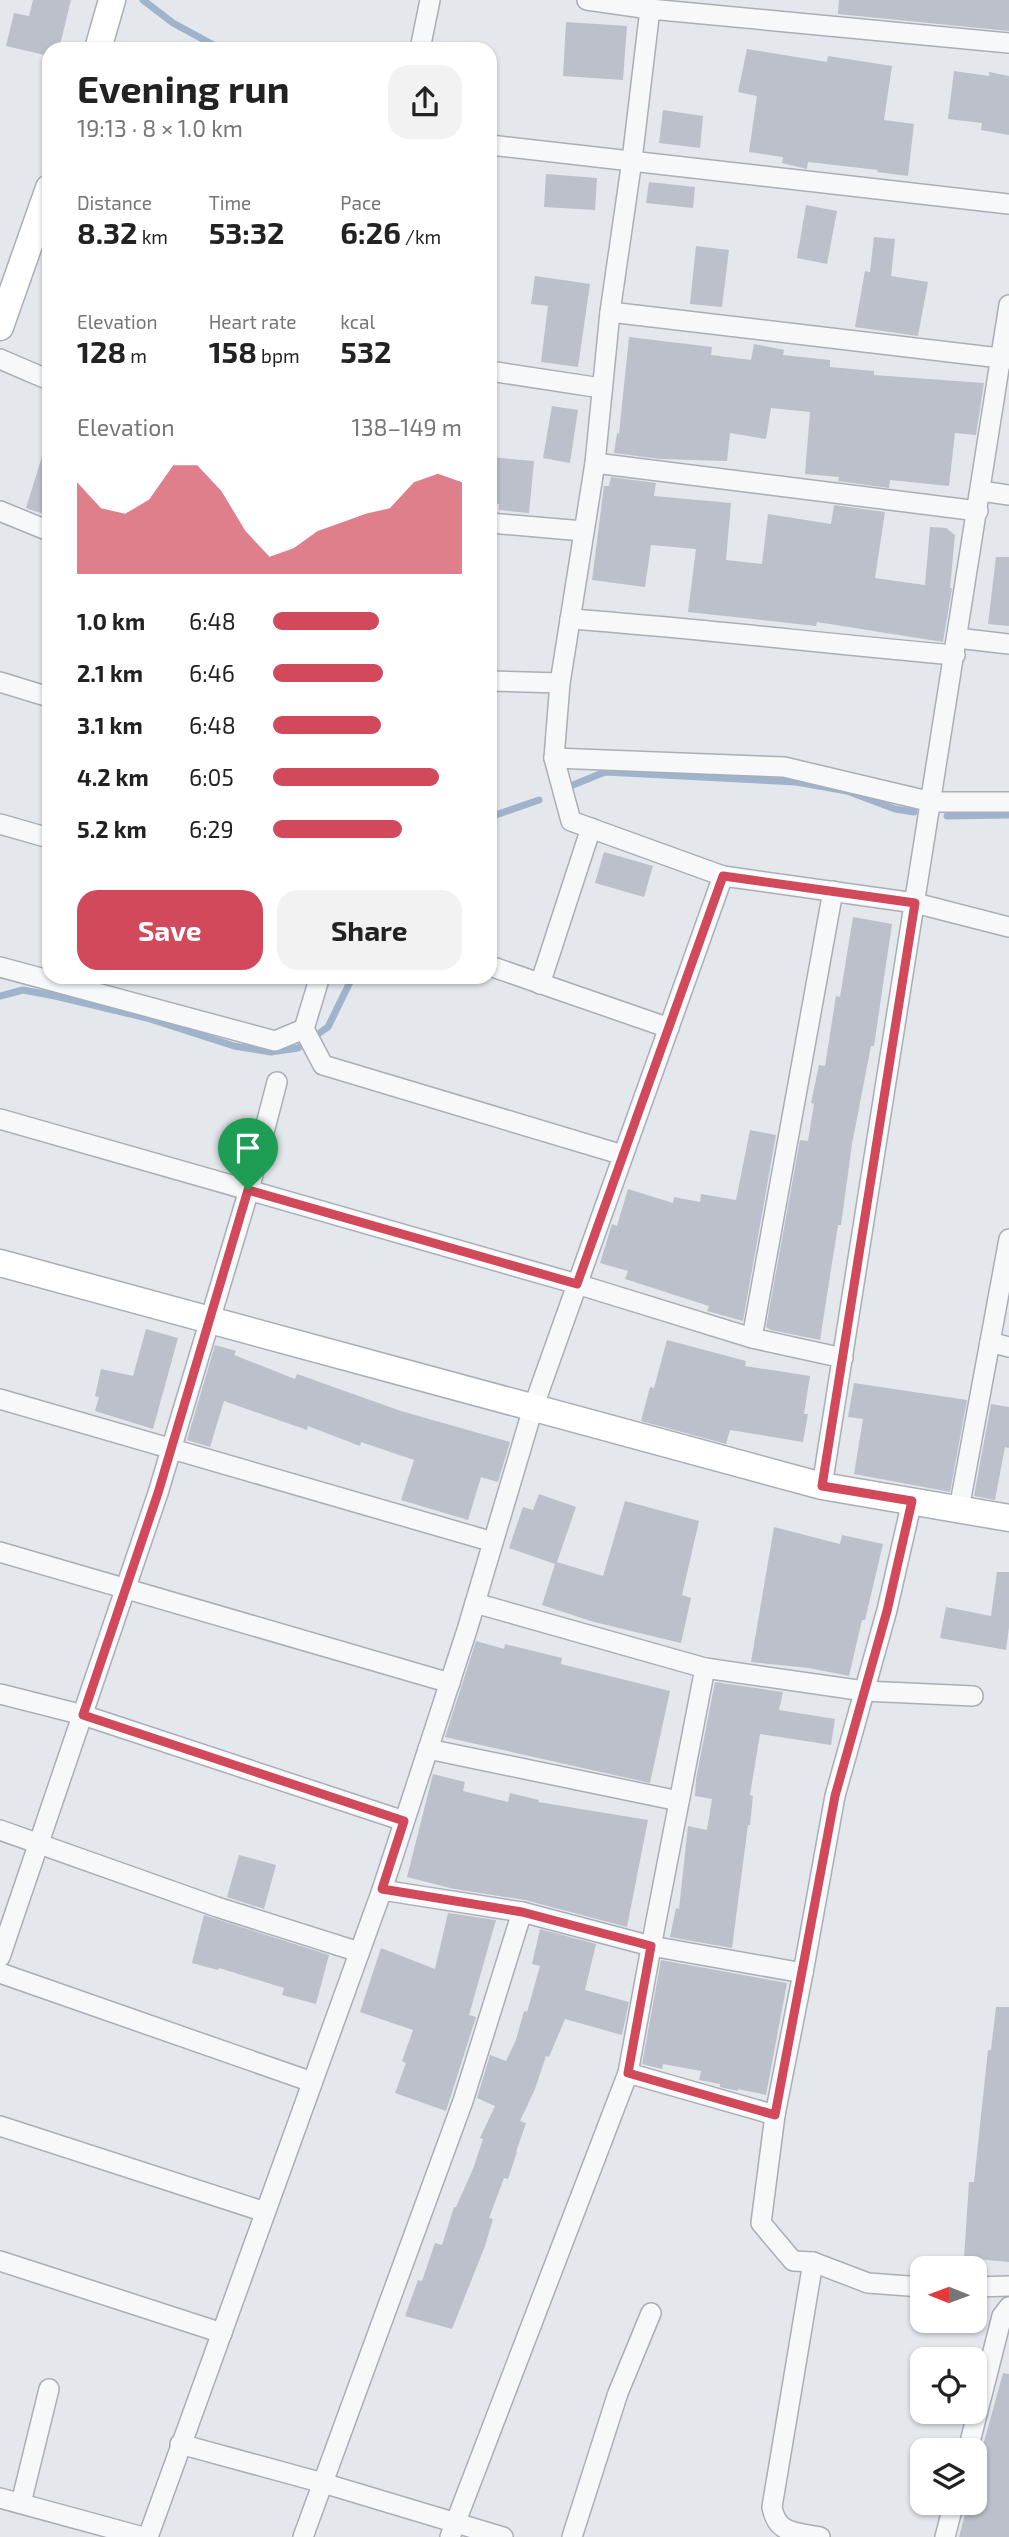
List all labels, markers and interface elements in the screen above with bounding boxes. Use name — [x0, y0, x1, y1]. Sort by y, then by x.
text: Evening run — [77, 65, 290, 111]
button: share — [388, 65, 462, 139]
text: 19:13 · 8 × 1.0 km — [77, 114, 243, 142]
text: Distance — [77, 191, 152, 214]
text: Time — [209, 191, 251, 214]
text: Pace — [340, 191, 381, 214]
text: 8.32 — [77, 214, 137, 250]
text: 53:32 — [209, 214, 284, 250]
text: 6:26 — [340, 214, 401, 250]
text: km — [137, 225, 168, 248]
text: /km — [401, 225, 441, 248]
text: Elevation — [77, 310, 158, 333]
text: Heart rate — [209, 310, 297, 333]
text: kcal — [340, 310, 375, 333]
text: 128 — [77, 333, 126, 369]
text: 158 — [209, 333, 257, 369]
text: 532 — [340, 333, 391, 369]
text: m — [126, 344, 147, 367]
text: bpm — [257, 344, 300, 367]
text: Elevation — [77, 413, 175, 441]
text: 138–149 m — [351, 413, 462, 441]
text: 1.0 km — [77, 607, 145, 635]
text: 6:48 — [189, 607, 236, 635]
text: 2.1 km — [77, 659, 143, 687]
text: 6:46 — [189, 659, 235, 687]
text: 3.1 km — [77, 711, 143, 739]
text: 6:48 — [189, 711, 236, 739]
text: 4.2 km — [77, 763, 149, 791]
text: 6:05 — [189, 763, 234, 791]
text: 5.2 km — [77, 815, 147, 843]
text: 6:29 — [189, 815, 234, 843]
button: Save — [77, 890, 263, 970]
button: Share — [277, 890, 462, 970]
pin — [218, 1118, 278, 1190]
icon: arrive — [229, 1129, 267, 1167]
north arrow — [910, 2256, 987, 2333]
map controls — [910, 2256, 987, 2515]
button: locate — [910, 2347, 987, 2424]
button: layers — [910, 2438, 987, 2515]

